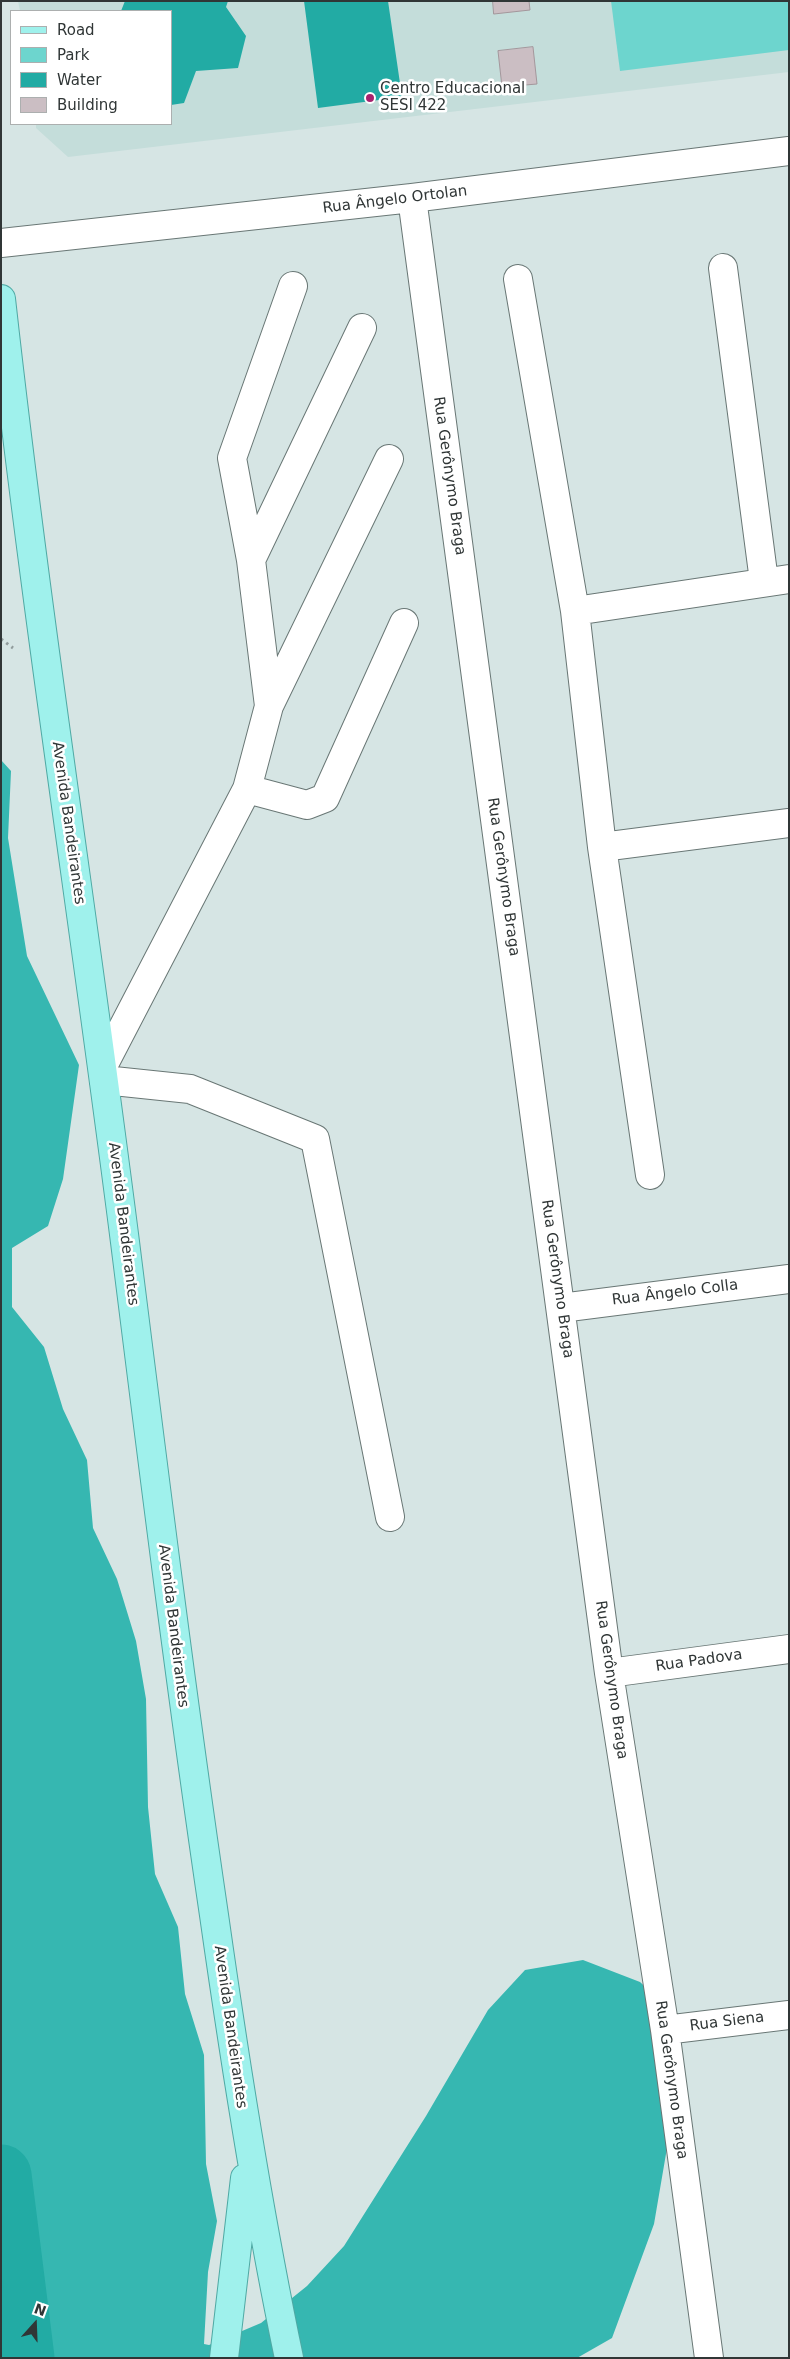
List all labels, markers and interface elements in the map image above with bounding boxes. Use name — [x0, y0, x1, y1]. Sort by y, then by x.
legend — [10, 10, 172, 125]
text: Road — [57, 21, 95, 39]
text: Park — [57, 46, 89, 64]
text: Water — [57, 71, 101, 89]
place label: Centro Educacional SESI 422 — [380, 80, 525, 115]
marker: Centro Educacional SESI 422 — [364, 92, 376, 104]
text: Building — [57, 96, 118, 114]
street label: Rua Ângelo Ortolan — [322, 182, 468, 218]
street label: Rua Gerônymo Braga — [429, 395, 469, 557]
street label: Avenida Bandeirantes — [48, 740, 88, 906]
street label: Rua Gerônymo Braga — [483, 796, 523, 958]
street label: Avenida Bandeirantes — [104, 1141, 142, 1307]
street label: Rua Gerônymo Braga — [537, 1198, 577, 1360]
street label: Rua Ângelo Colla — [611, 1276, 739, 1310]
street label: Avenida Bandeirantes — [154, 1543, 192, 1709]
street label: Rua Gerônymo Braga — [591, 1599, 631, 1761]
street label: Rua Padova — [654, 1646, 744, 1676]
street label: Avenida Bandeirantes — [210, 1944, 250, 2110]
street label: Rua Gerônymo Braga — [651, 1999, 691, 2161]
street label: Rua Siena — [689, 2009, 765, 2035]
north arrow — [10, 2299, 60, 2349]
text: N — [32, 2300, 48, 2319]

